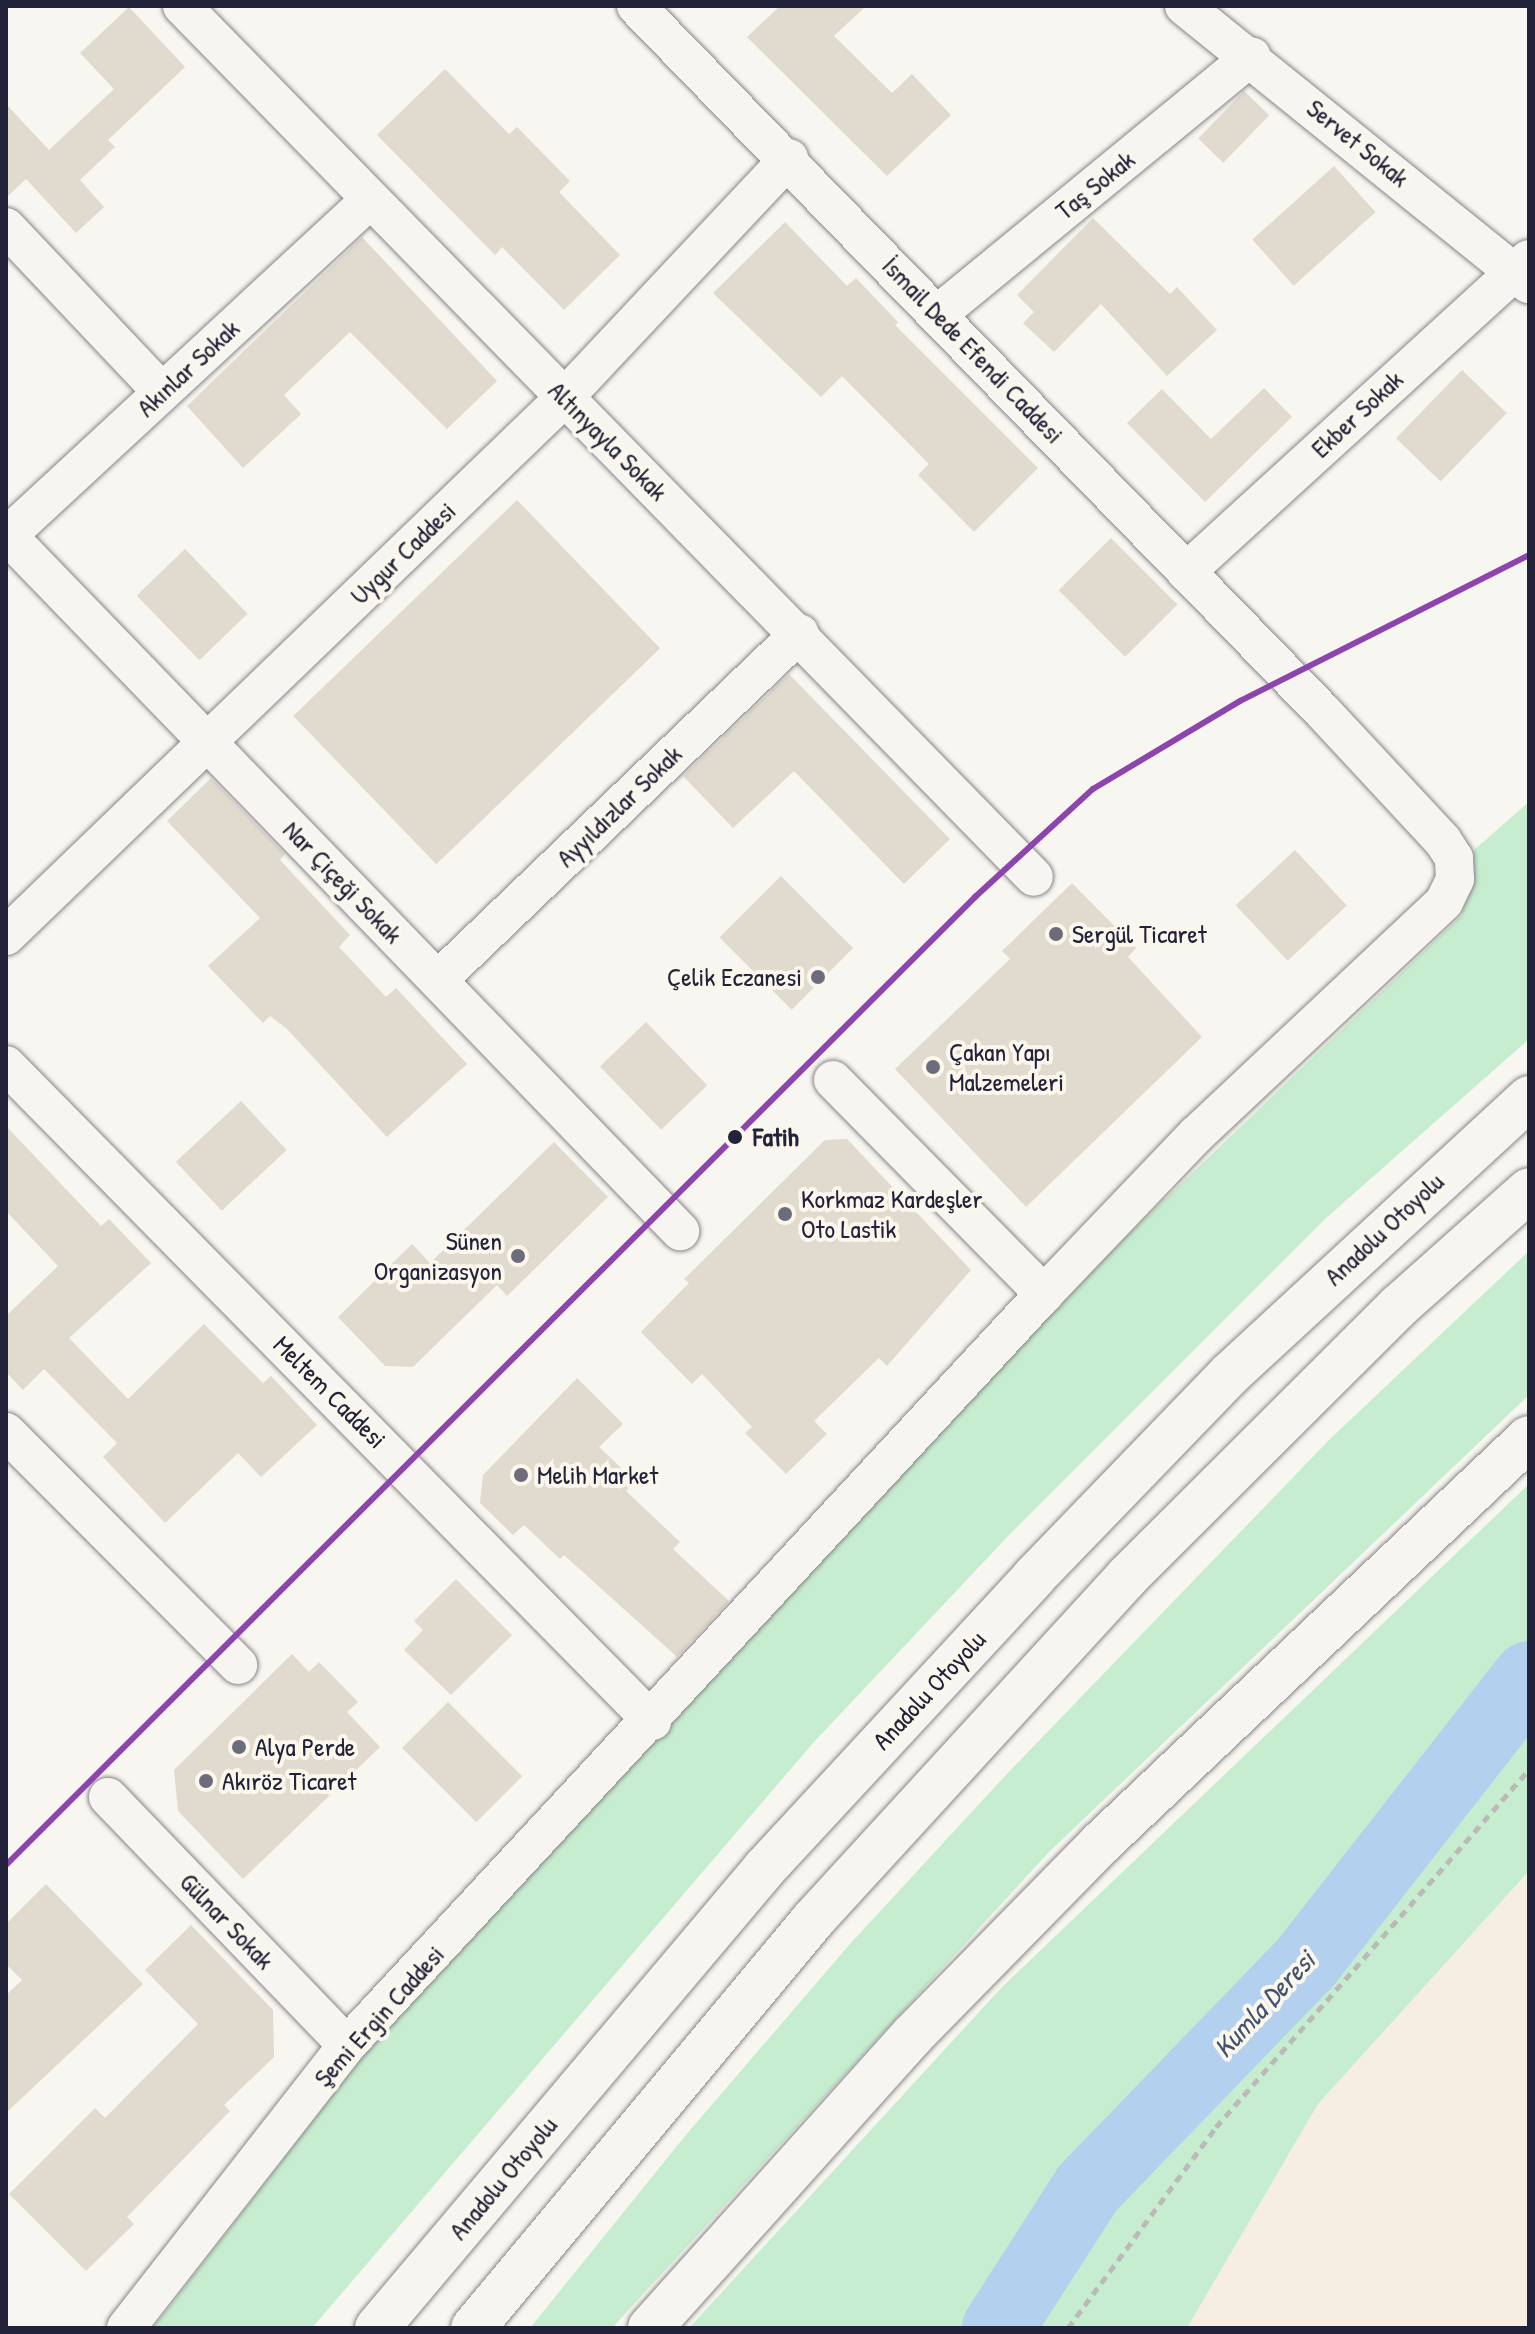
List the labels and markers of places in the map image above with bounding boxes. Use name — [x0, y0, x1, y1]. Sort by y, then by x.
place label: Sergül Ticaret — [1072, 918, 1207, 950]
marker: Sergül Ticaret — [1047, 925, 1065, 943]
place label: Çelik Eczanesi — [667, 961, 802, 993]
marker: Çelik Eczanesi — [809, 968, 827, 986]
place label: Çakan Yapı Malzemeleri — [949, 1036, 1064, 1098]
marker: Çakan Yapı Malzemeleri — [924, 1058, 942, 1076]
place label: Fatih — [753, 1121, 799, 1153]
marker: Fatih — [724, 1126, 746, 1148]
place label: Korkmaz Kardeşler Oto Lastik — [801, 1183, 982, 1244]
marker: Korkmaz Kardeşler Oto Lastik — [776, 1205, 794, 1223]
place label: Sünen Organizasyon — [374, 1225, 502, 1286]
marker: Sünen Organizasyon — [509, 1247, 527, 1265]
place label: Melih Market — [537, 1459, 658, 1491]
marker: Melih Market — [512, 1466, 530, 1484]
place label: Alya Perde — [255, 1731, 355, 1763]
marker: Alya Perde — [230, 1738, 248, 1756]
place label: Akıröz Ticaret — [222, 1765, 356, 1797]
marker: Akıröz Ticaret — [197, 1772, 215, 1790]

